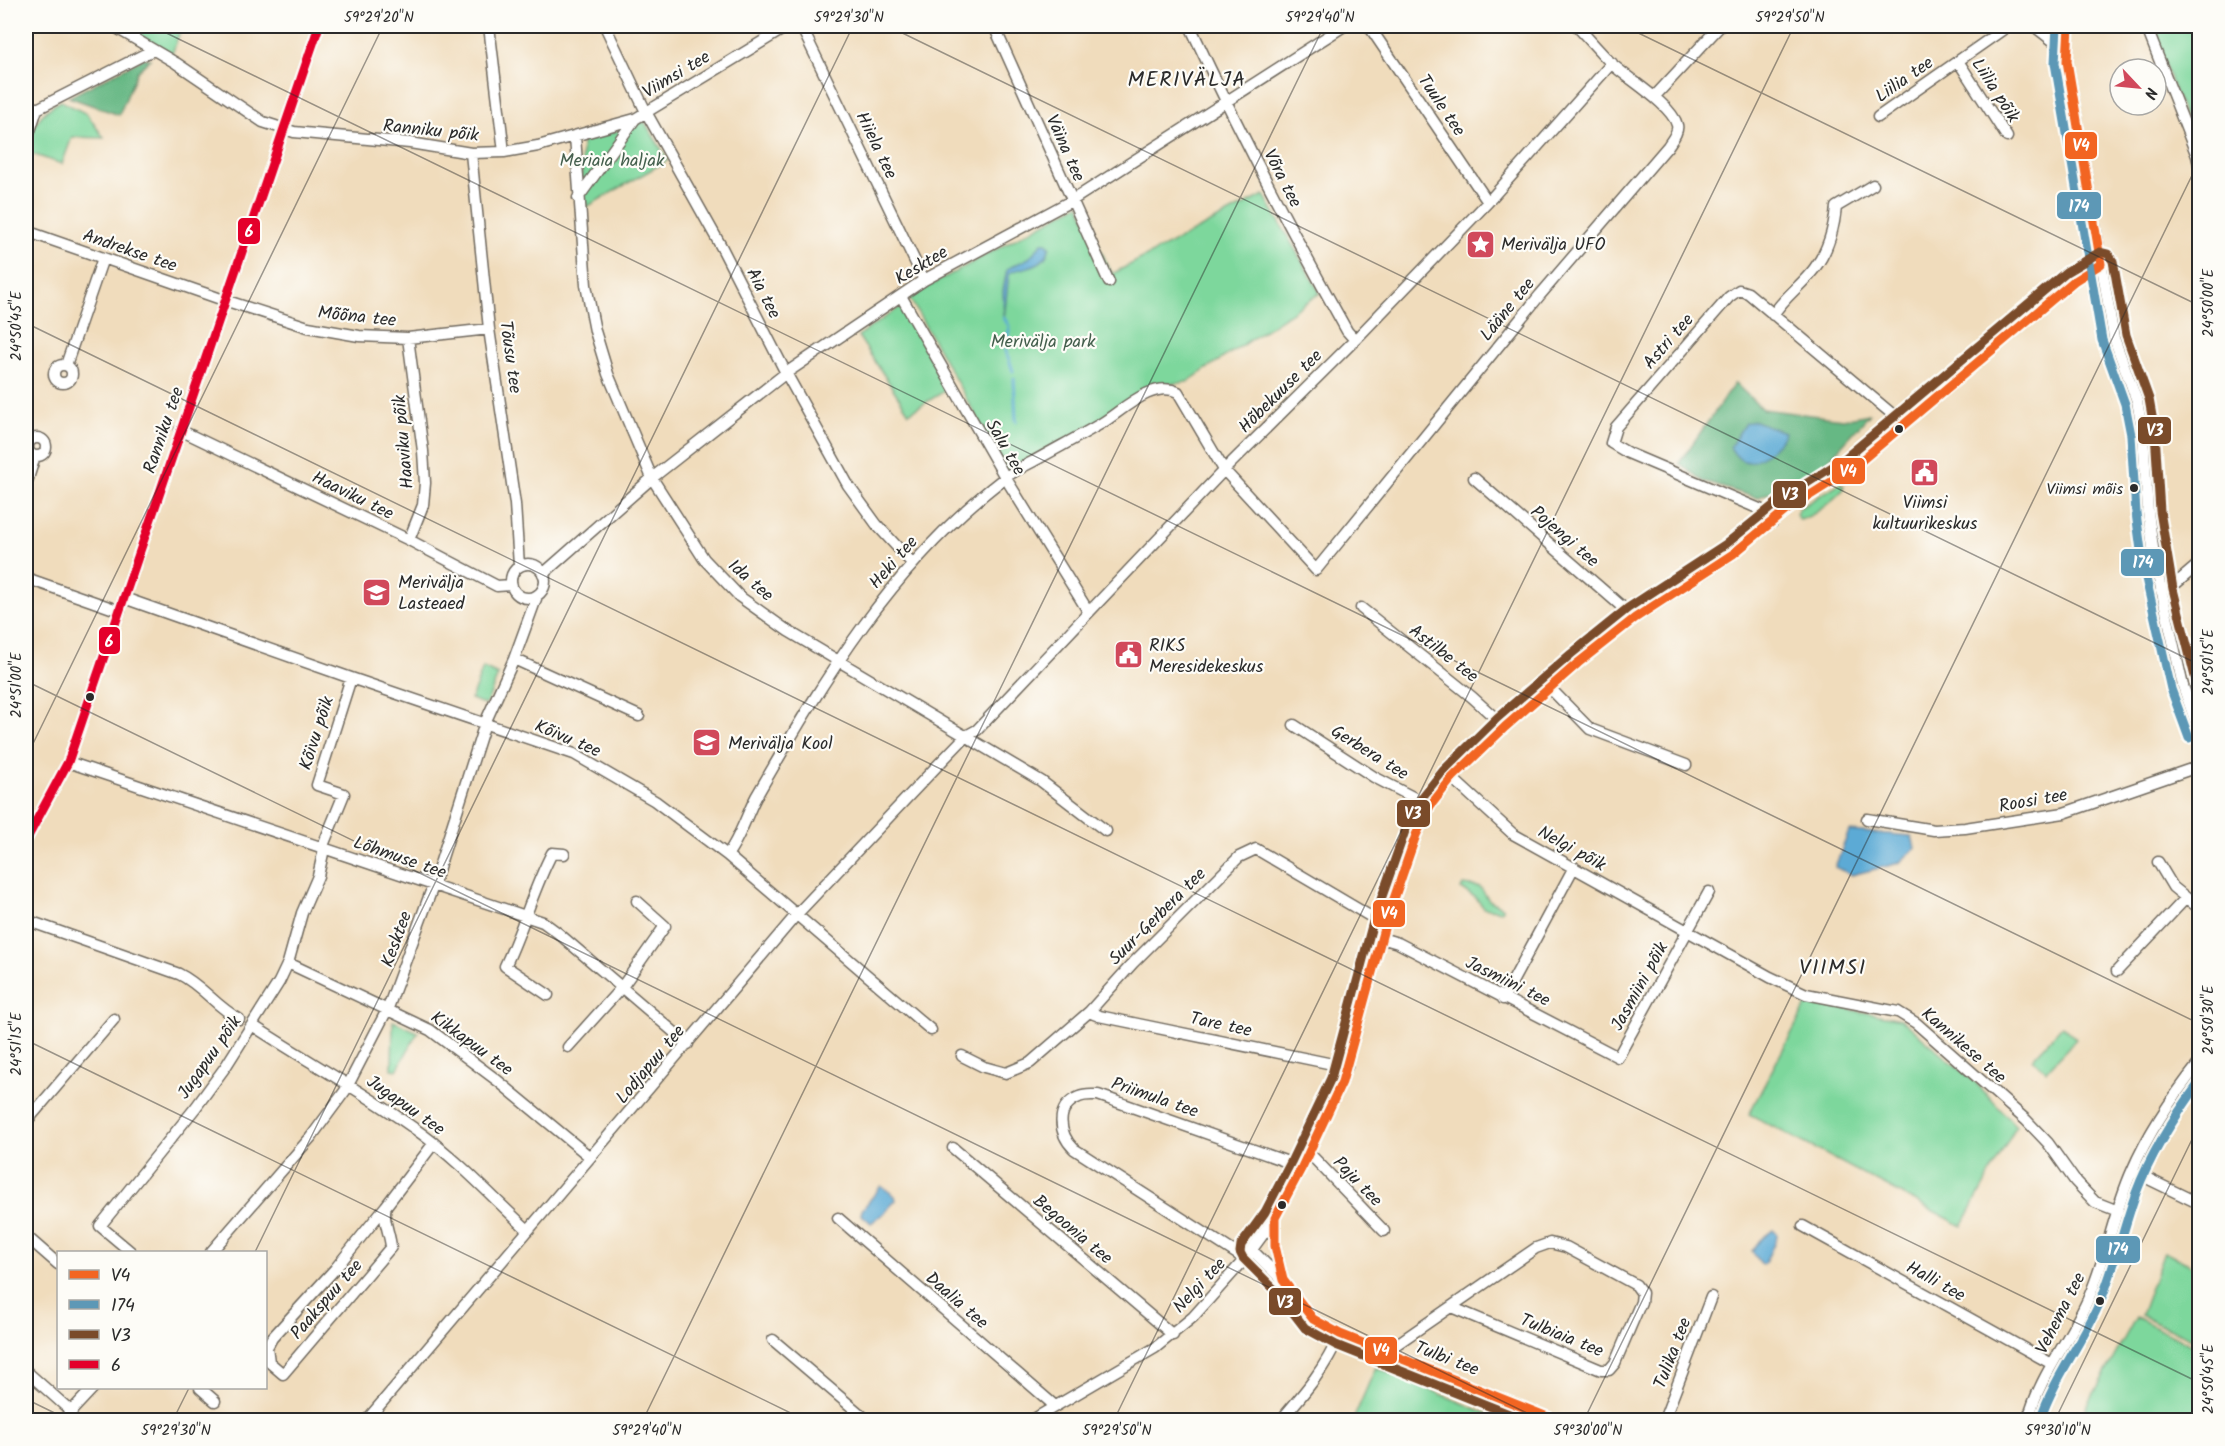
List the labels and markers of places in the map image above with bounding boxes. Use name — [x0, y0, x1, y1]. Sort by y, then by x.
place icon: Merivälja UFO — [1464, 228, 1496, 260]
place label: Merivälja UFO — [1501, 231, 1606, 260]
unlabelled marker — [1893, 423, 1905, 435]
public building icon: Viimsi kultuurikeskus — [1909, 457, 1941, 489]
place label: Viimsi mõis — [2047, 477, 2123, 502]
marker: Viimsi mõis — [2128, 482, 2140, 494]
place label: Viimsi kultuurikeskus — [1872, 489, 1978, 539]
place label: Merivälja Lasteaed — [398, 569, 466, 619]
school or university icon: Merivälja Lasteaed — [361, 576, 393, 608]
place label: RIKS Meresidekeskus — [1149, 632, 1264, 682]
public building icon: RIKS Meresidekeskus — [1112, 639, 1144, 671]
unlabelled marker — [84, 691, 96, 703]
school or university icon: Merivälja Kool — [691, 727, 723, 759]
place label: Merivälja Kool — [728, 730, 833, 759]
unlabelled marker — [1276, 1199, 1288, 1211]
unlabelled marker — [2094, 1295, 2106, 1307]

